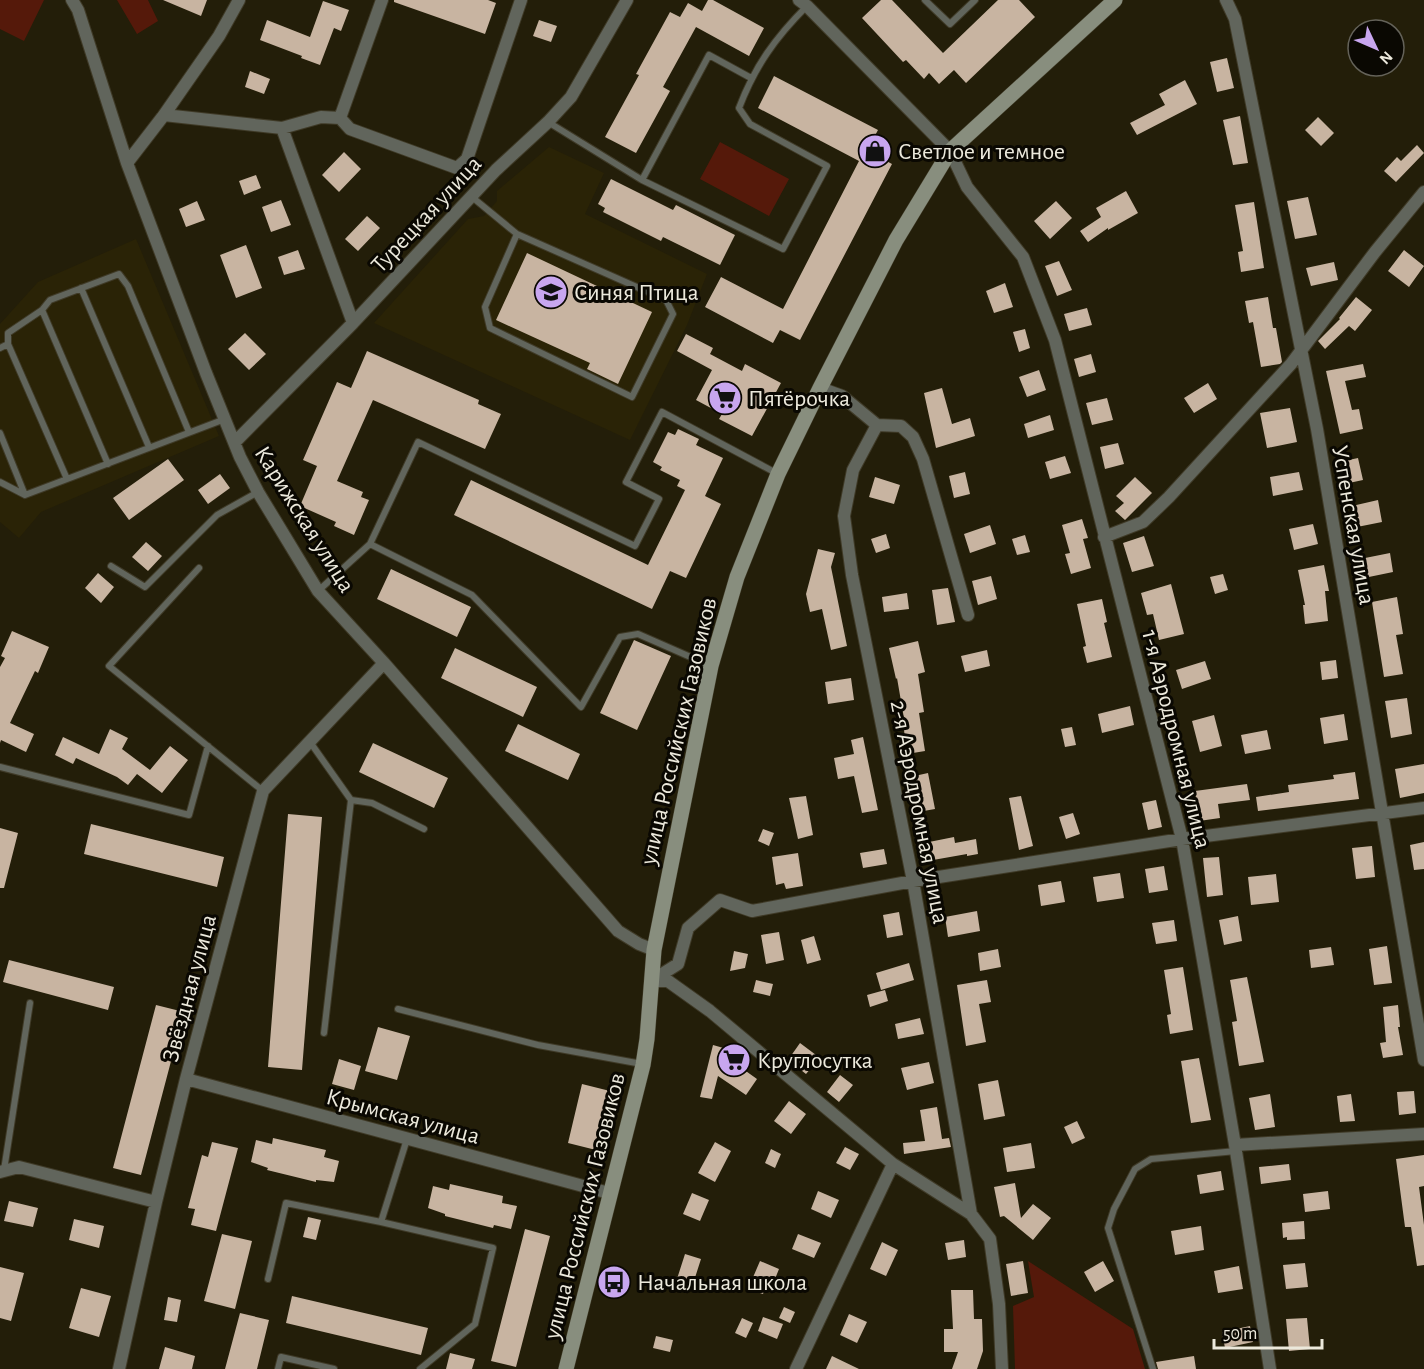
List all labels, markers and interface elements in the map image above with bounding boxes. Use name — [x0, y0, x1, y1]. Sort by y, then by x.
north arrow — [1346, 18, 1406, 78]
text: N — [1376, 48, 1396, 67]
shop icon: Светлое и темное — [857, 133, 893, 169]
place label: Светлое и темное — [898, 140, 1065, 164]
street label: Турецкая улица — [367, 152, 486, 278]
school or university icon: Синяя Птица — [533, 274, 569, 310]
place label: Синяя Птица — [574, 281, 699, 305]
supermarket icon: Пятёрочка — [707, 380, 743, 416]
place label: Пятёрочка — [748, 387, 850, 411]
street label: Карижская улица — [250, 442, 359, 597]
street label: Успенская улица — [1327, 444, 1379, 607]
street label: улица Российских Газовиков — [636, 595, 721, 868]
street label: 1-я Аэродромная улица — [1137, 627, 1215, 851]
street label: 2-я Аэродромная улица — [886, 698, 952, 926]
street label: Звёздная улица — [159, 912, 221, 1065]
supermarket icon: Круглосутка — [716, 1042, 752, 1078]
place label: Круглосутка — [757, 1049, 873, 1073]
street label: улица Российских Газовиков — [540, 1071, 630, 1343]
street label: Крымская улица — [323, 1085, 482, 1149]
bus stop icon: Начальная школа — [596, 1264, 632, 1300]
place label: Начальная школа — [637, 1271, 807, 1295]
scale bar — [1214, 1312, 1322, 1350]
text: 50 m — [1223, 1325, 1257, 1343]

